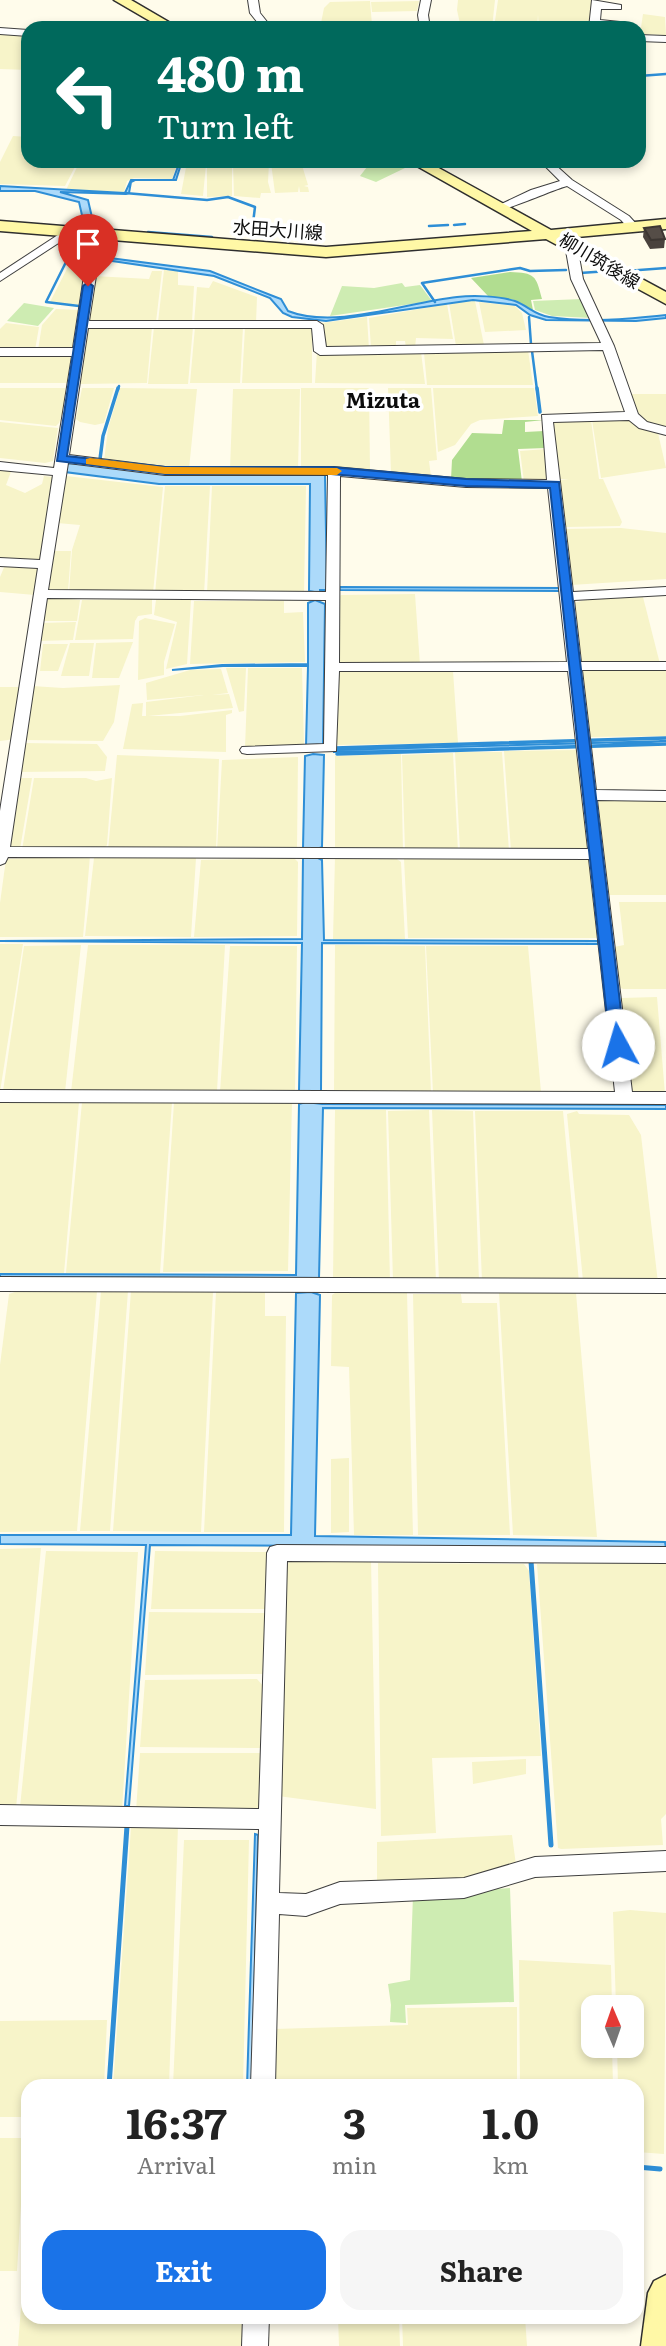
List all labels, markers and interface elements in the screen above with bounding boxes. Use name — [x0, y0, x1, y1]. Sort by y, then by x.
text: 480 m — [157, 34, 304, 107]
icon: left — [42, 49, 133, 140]
text: Turn left — [157, 101, 294, 149]
street label: 水田大川線 — [232, 212, 324, 246]
pin — [58, 214, 118, 286]
icon: arrive — [69, 225, 107, 263]
street label: 柳川筑後線 — [554, 225, 646, 295]
district label: Mizuta — [346, 383, 421, 414]
position arrow — [581, 1008, 655, 1082]
north arrow — [581, 1995, 644, 2058]
map controls — [581, 1995, 644, 2058]
text: 16:37 — [126, 2090, 227, 2152]
text: 3 — [343, 2090, 366, 2152]
text: 1.0 — [482, 2090, 539, 2152]
text: Arrival — [137, 2147, 216, 2181]
text: min — [332, 2147, 377, 2181]
text: km — [492, 2147, 529, 2181]
button: Exit — [42, 2230, 326, 2310]
button: Share — [340, 2230, 623, 2310]

